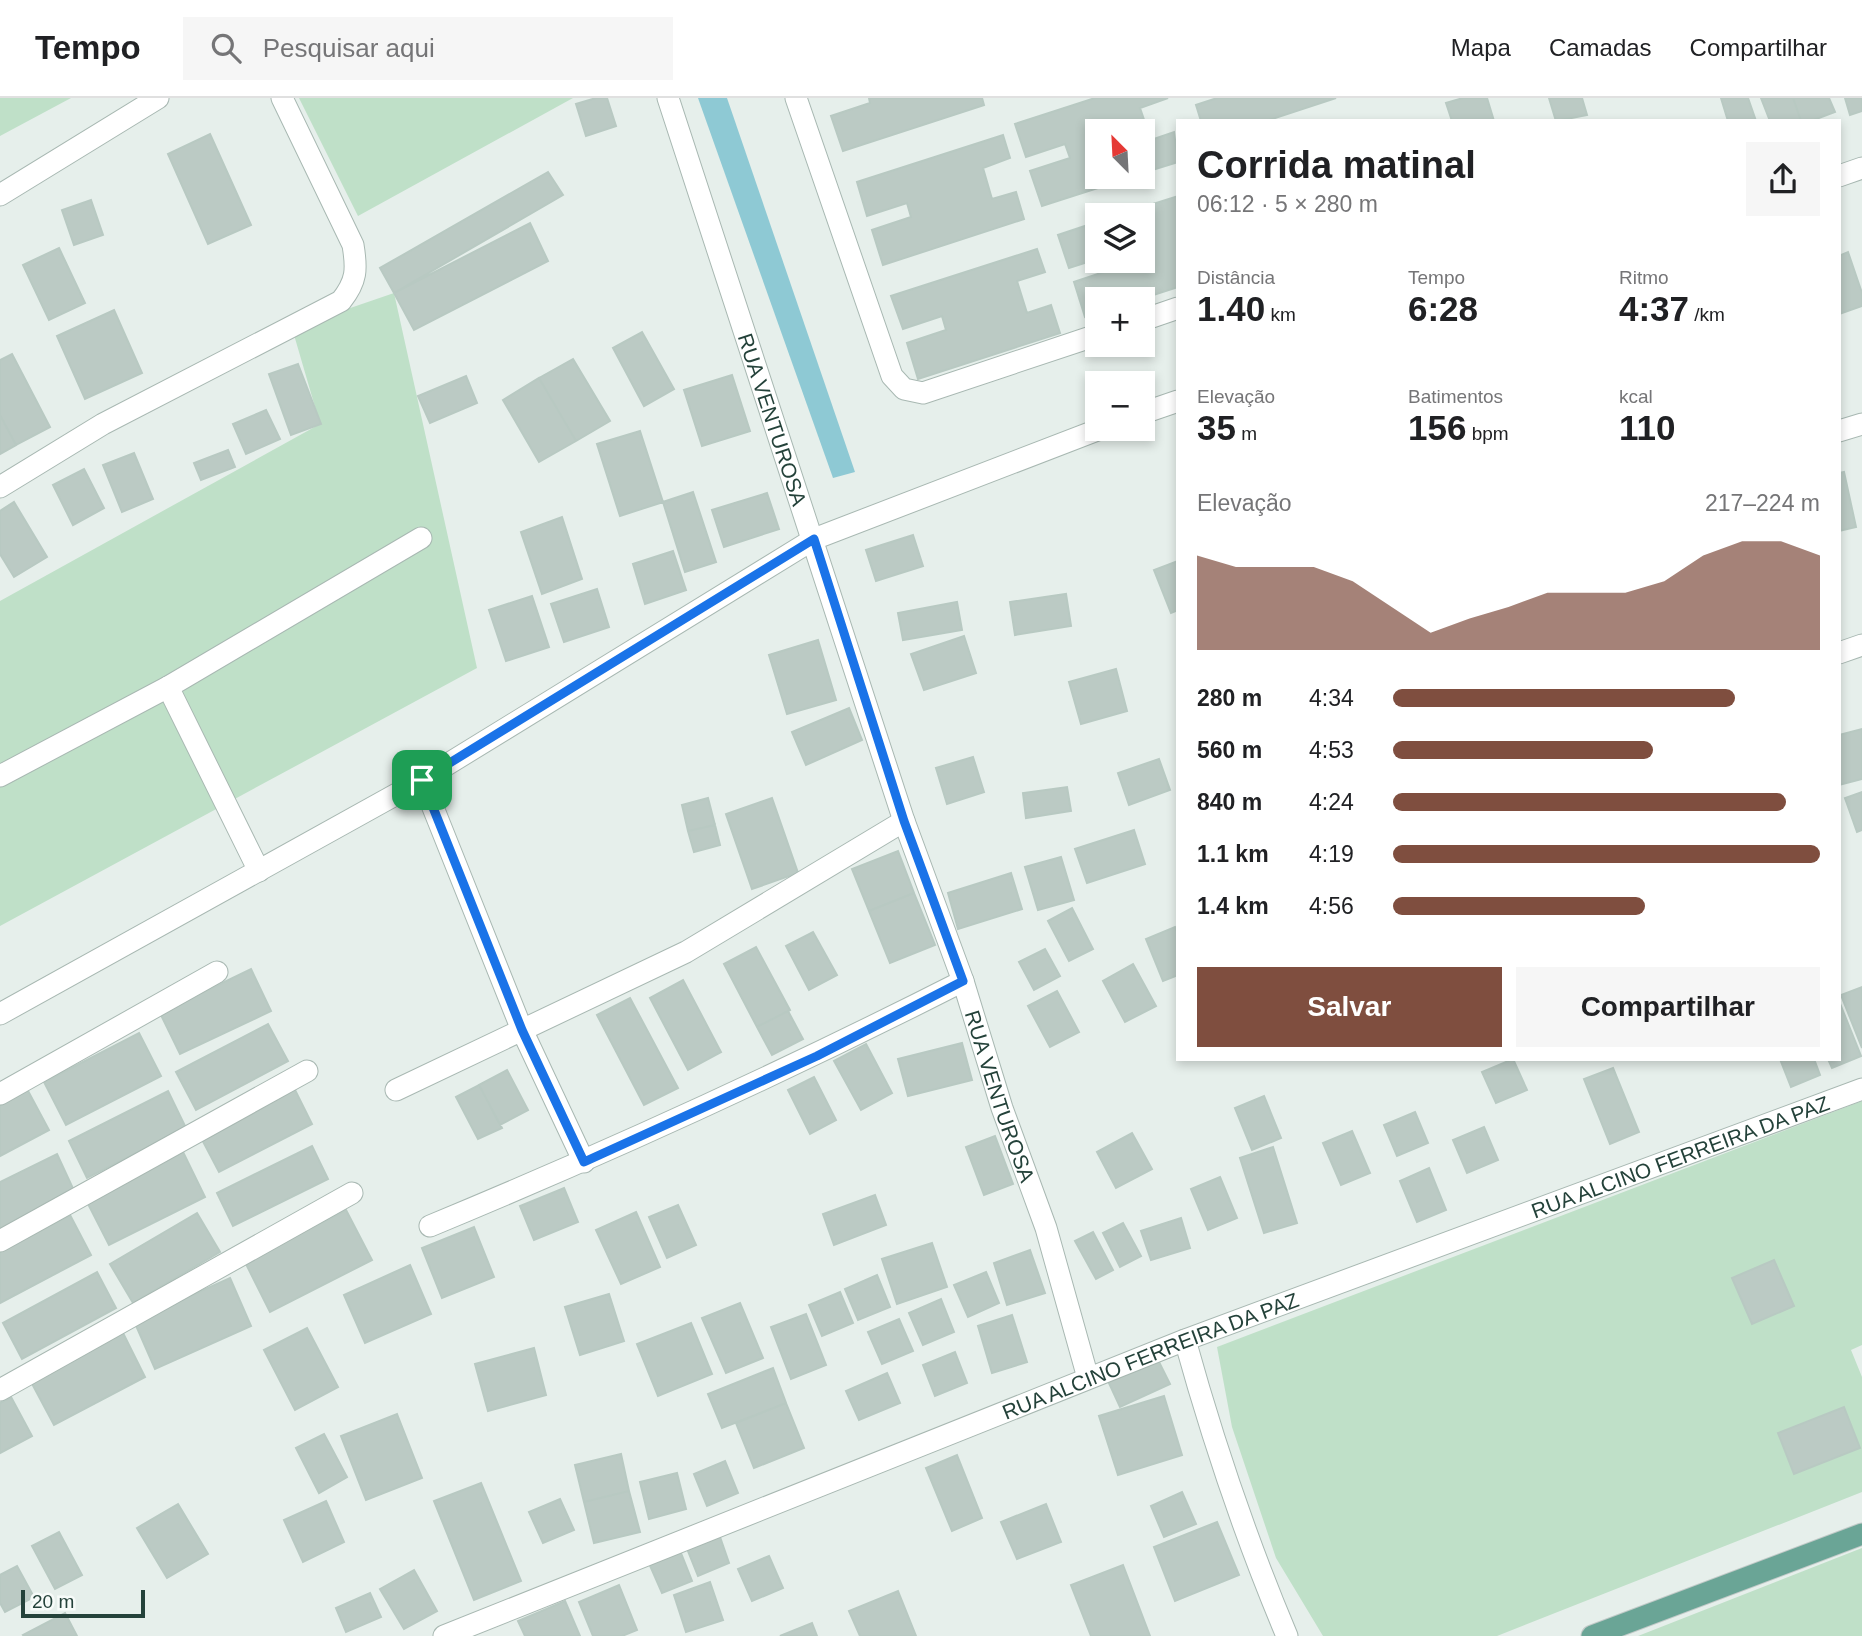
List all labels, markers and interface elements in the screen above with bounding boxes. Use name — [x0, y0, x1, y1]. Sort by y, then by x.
search box — [183, 17, 673, 80]
text: Tempo — [35, 29, 141, 66]
icon: search — [207, 29, 245, 67]
text: Pesquisar aqui — [263, 33, 435, 63]
text: Mapa — [1451, 34, 1511, 61]
text: Camadas — [1549, 34, 1652, 61]
text: Compartilhar — [1690, 34, 1827, 61]
north arrow — [1085, 119, 1155, 189]
map controls — [1085, 119, 1155, 441]
button: share — [1746, 142, 1820, 216]
text: Corrida matinal — [1197, 144, 1476, 186]
text: 06:12 · 5 × 280 m — [1197, 191, 1378, 217]
button: layers — [1085, 203, 1155, 273]
text: Distância — [1197, 267, 1275, 288]
text: Tempo — [1408, 267, 1465, 288]
text: Ritmo — [1619, 267, 1669, 288]
button: + — [1085, 287, 1155, 357]
text: 1.40 — [1197, 289, 1265, 328]
text: 6:28 — [1408, 289, 1478, 328]
text: 4:37 — [1619, 289, 1689, 328]
text: km — [1265, 304, 1296, 325]
text: /km — [1689, 304, 1725, 325]
street label: RUA VENTUROSA — [734, 330, 812, 508]
button: − — [1085, 371, 1155, 441]
text: Elevação — [1197, 386, 1275, 407]
text: Batimentos — [1408, 386, 1503, 407]
text: kcal — [1619, 386, 1653, 407]
text: 35 — [1197, 408, 1236, 447]
text: 156 — [1408, 408, 1466, 447]
text: 110 — [1619, 408, 1675, 447]
text: m — [1236, 423, 1257, 444]
text: bpm — [1466, 423, 1509, 444]
text: Elevação — [1197, 490, 1292, 516]
text: 217–224 m — [1705, 490, 1820, 516]
text: 280 m — [1197, 685, 1262, 711]
text: 4:34 — [1309, 685, 1354, 711]
text: 560 m — [1197, 737, 1262, 763]
text: 4:53 — [1309, 737, 1354, 763]
pin — [392, 750, 452, 810]
icon: arrive — [403, 761, 441, 799]
text: 840 m — [1197, 789, 1262, 815]
text: 4:24 — [1309, 789, 1354, 815]
text: 1.1 km — [1197, 841, 1269, 867]
text: 4:19 — [1309, 841, 1354, 867]
text: 1.4 km — [1197, 893, 1269, 919]
text: 4:56 — [1309, 893, 1354, 919]
button: Salvar — [1197, 967, 1502, 1047]
button: Compartilhar — [1516, 967, 1820, 1047]
street label: RUA VENTUROSA — [961, 1007, 1040, 1185]
street label: RUA ALCINO FERREIRA DA PAZ — [1528, 1091, 1832, 1222]
street label: RUA ALCINO FERREIRA DA PAZ — [999, 1287, 1302, 1423]
scale bar — [21, 1587, 145, 1619]
text: 20 m — [32, 1591, 74, 1612]

